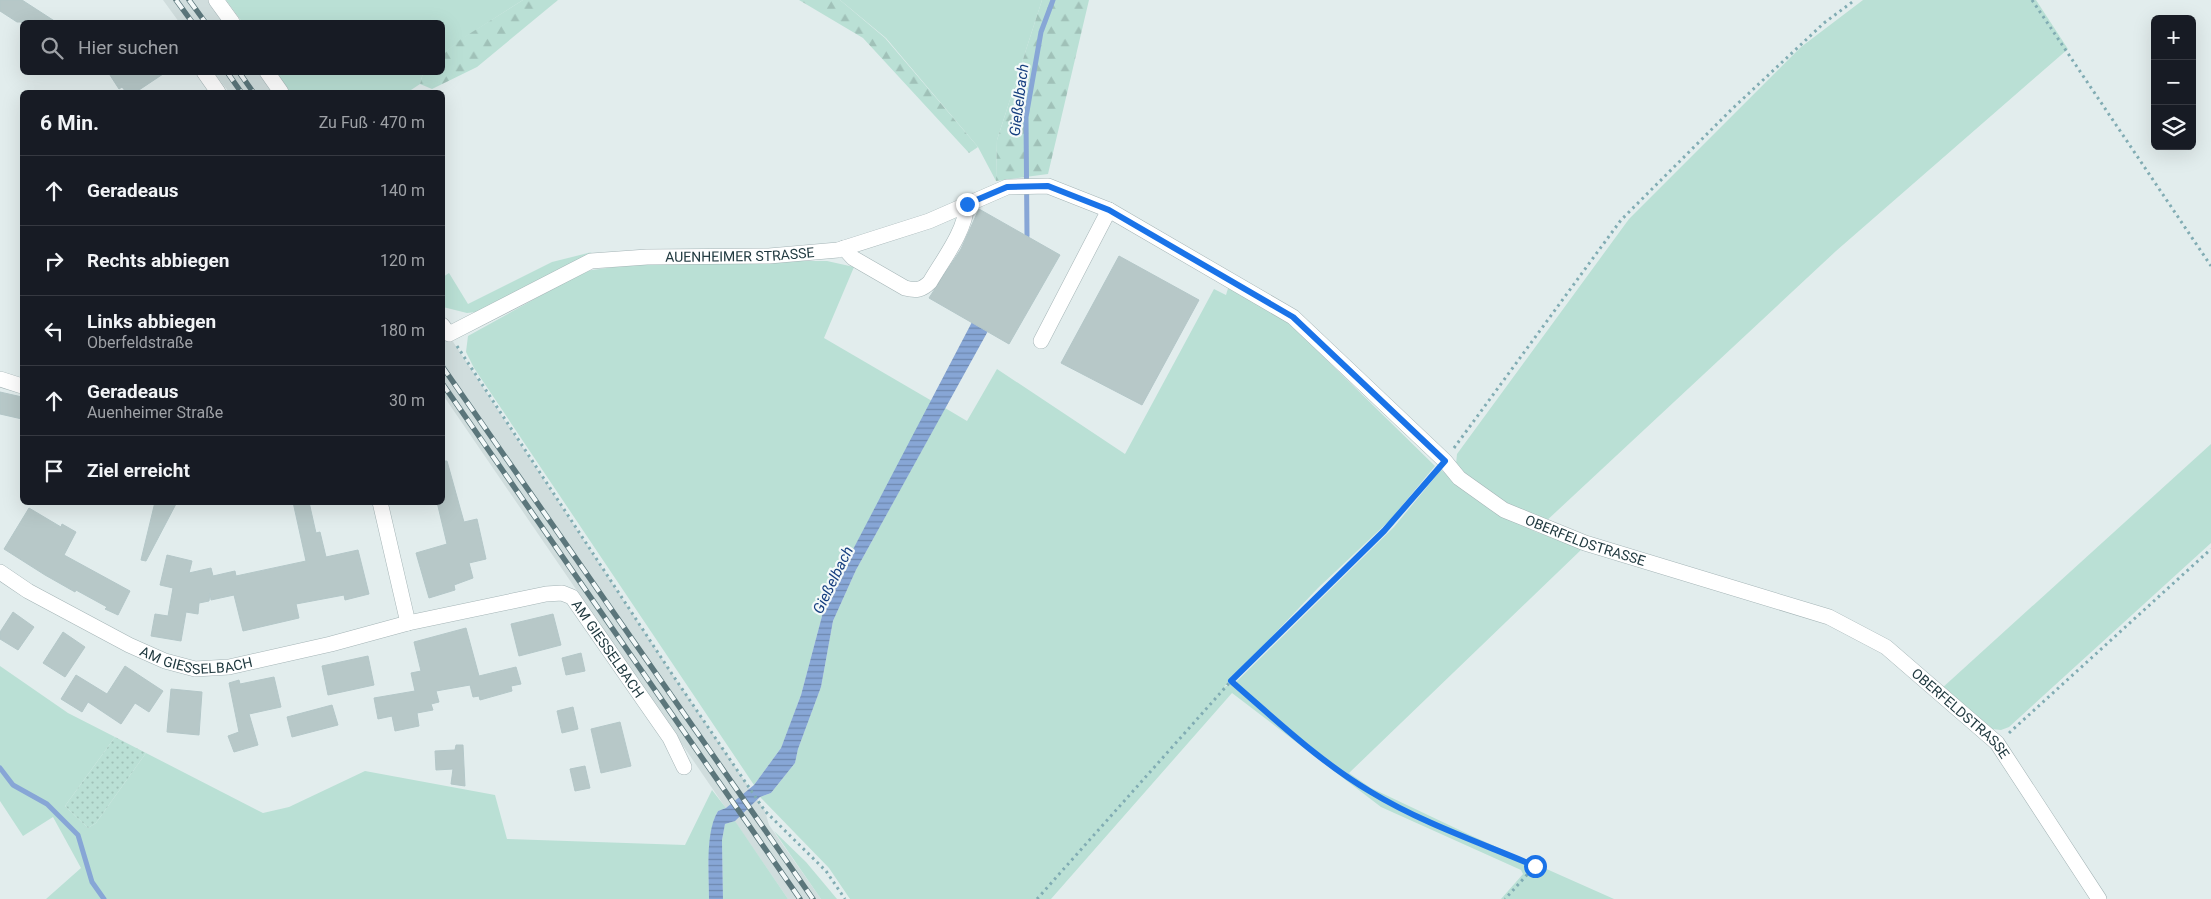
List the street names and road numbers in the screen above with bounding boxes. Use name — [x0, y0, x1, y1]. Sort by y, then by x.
street label: AUENHEIMER STRASSE — [665, 244, 815, 265]
street label: OBERFELDSTRASSE — [1523, 512, 1647, 569]
street label: AM GIESSELBACH — [568, 597, 647, 701]
street label: AM GIESSELBACH — [138, 643, 254, 677]
street label: OBERFELDSTRASSE — [1909, 665, 2013, 761]

